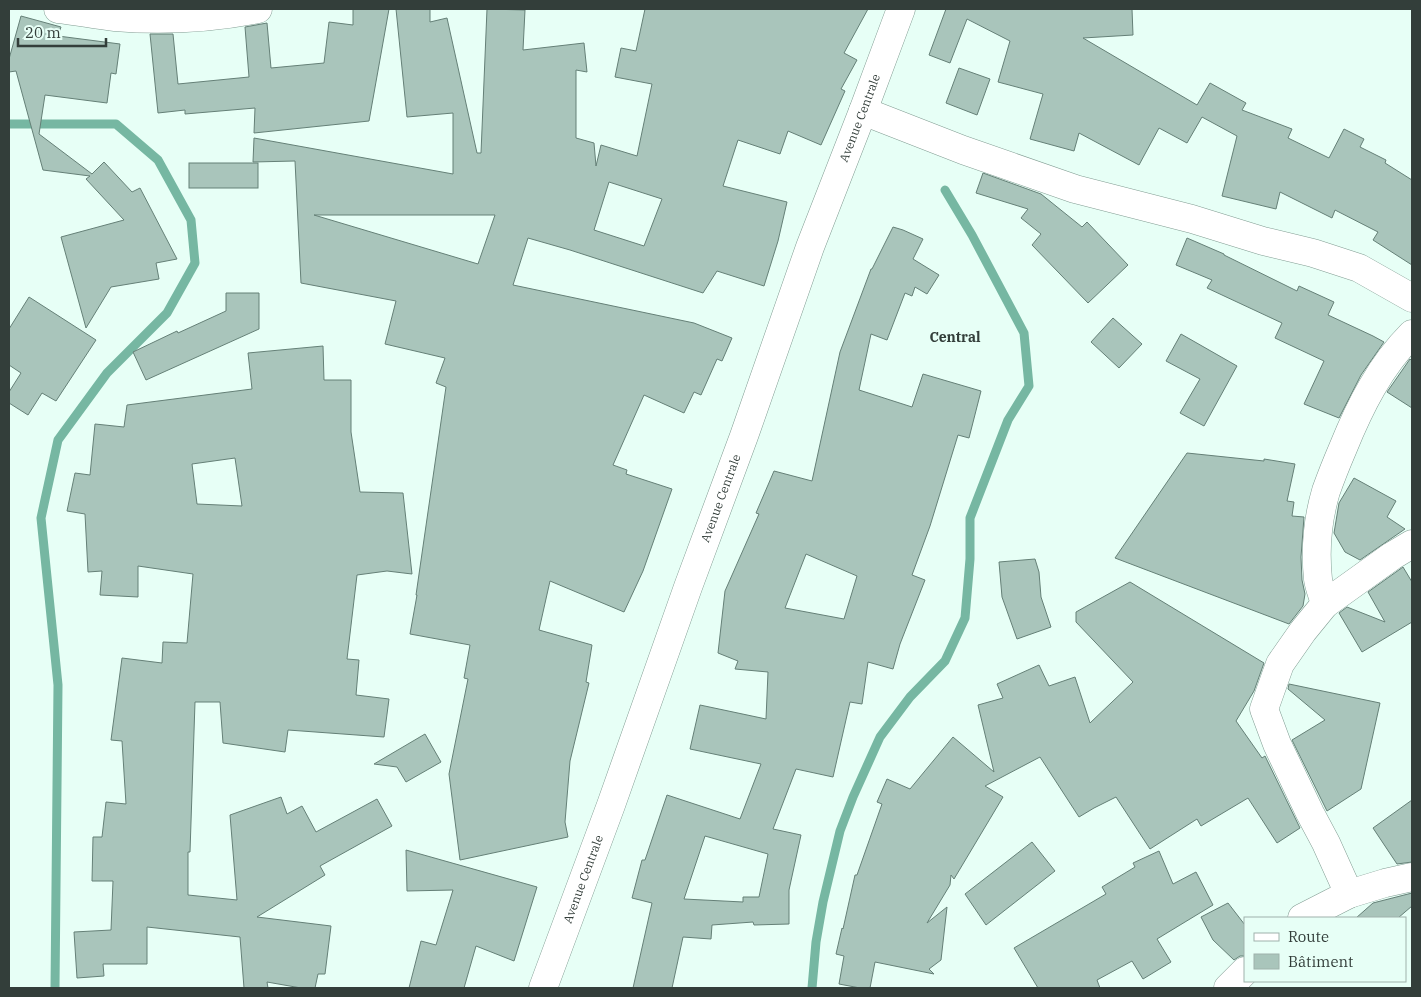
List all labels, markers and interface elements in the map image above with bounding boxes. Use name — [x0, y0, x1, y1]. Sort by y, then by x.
scale bar — [18, 15, 105, 47]
text: 20 m — [25, 23, 61, 42]
street label: Avenue Centrale — [836, 72, 883, 164]
district label: Central — [929, 328, 981, 346]
street label: Avenue Centrale — [697, 452, 744, 544]
street label: Avenue Centrale — [560, 833, 606, 925]
legend — [1244, 917, 1406, 982]
text: Route — [1288, 927, 1329, 946]
text: Bâtiment — [1288, 952, 1353, 971]

